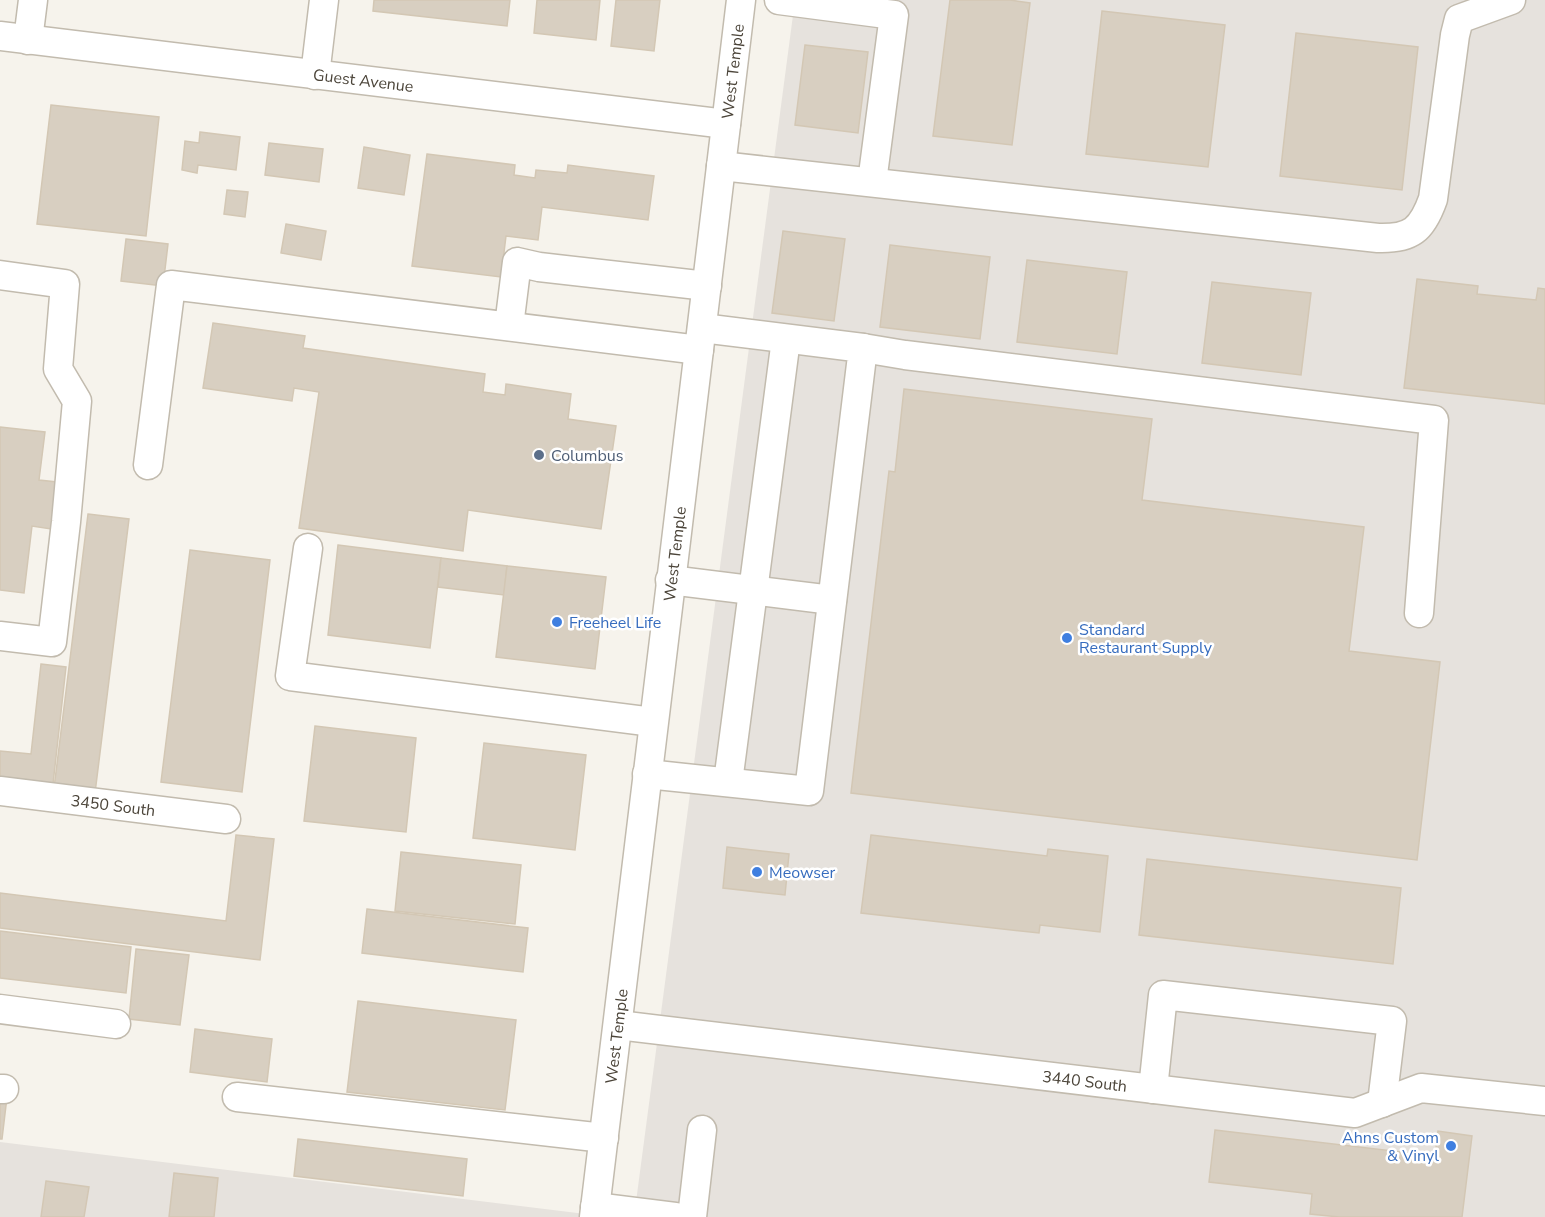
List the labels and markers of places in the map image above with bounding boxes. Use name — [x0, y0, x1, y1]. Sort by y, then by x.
place label: Columbus — [551, 445, 624, 467]
marker: Columbus — [532, 448, 546, 462]
place label: Freeheel Life — [569, 612, 661, 634]
marker: Freeheel Life — [550, 615, 564, 629]
place label: Standard Restaurant Supply — [1079, 619, 1213, 659]
marker: Standard Restaurant Supply — [1060, 631, 1074, 645]
place label: Meowser — [769, 862, 835, 884]
marker: Meowser — [750, 865, 764, 879]
place label: Ahns Custom & Vinyl — [1342, 1127, 1439, 1167]
marker: Ahns Custom & Vinyl — [1444, 1139, 1458, 1153]

